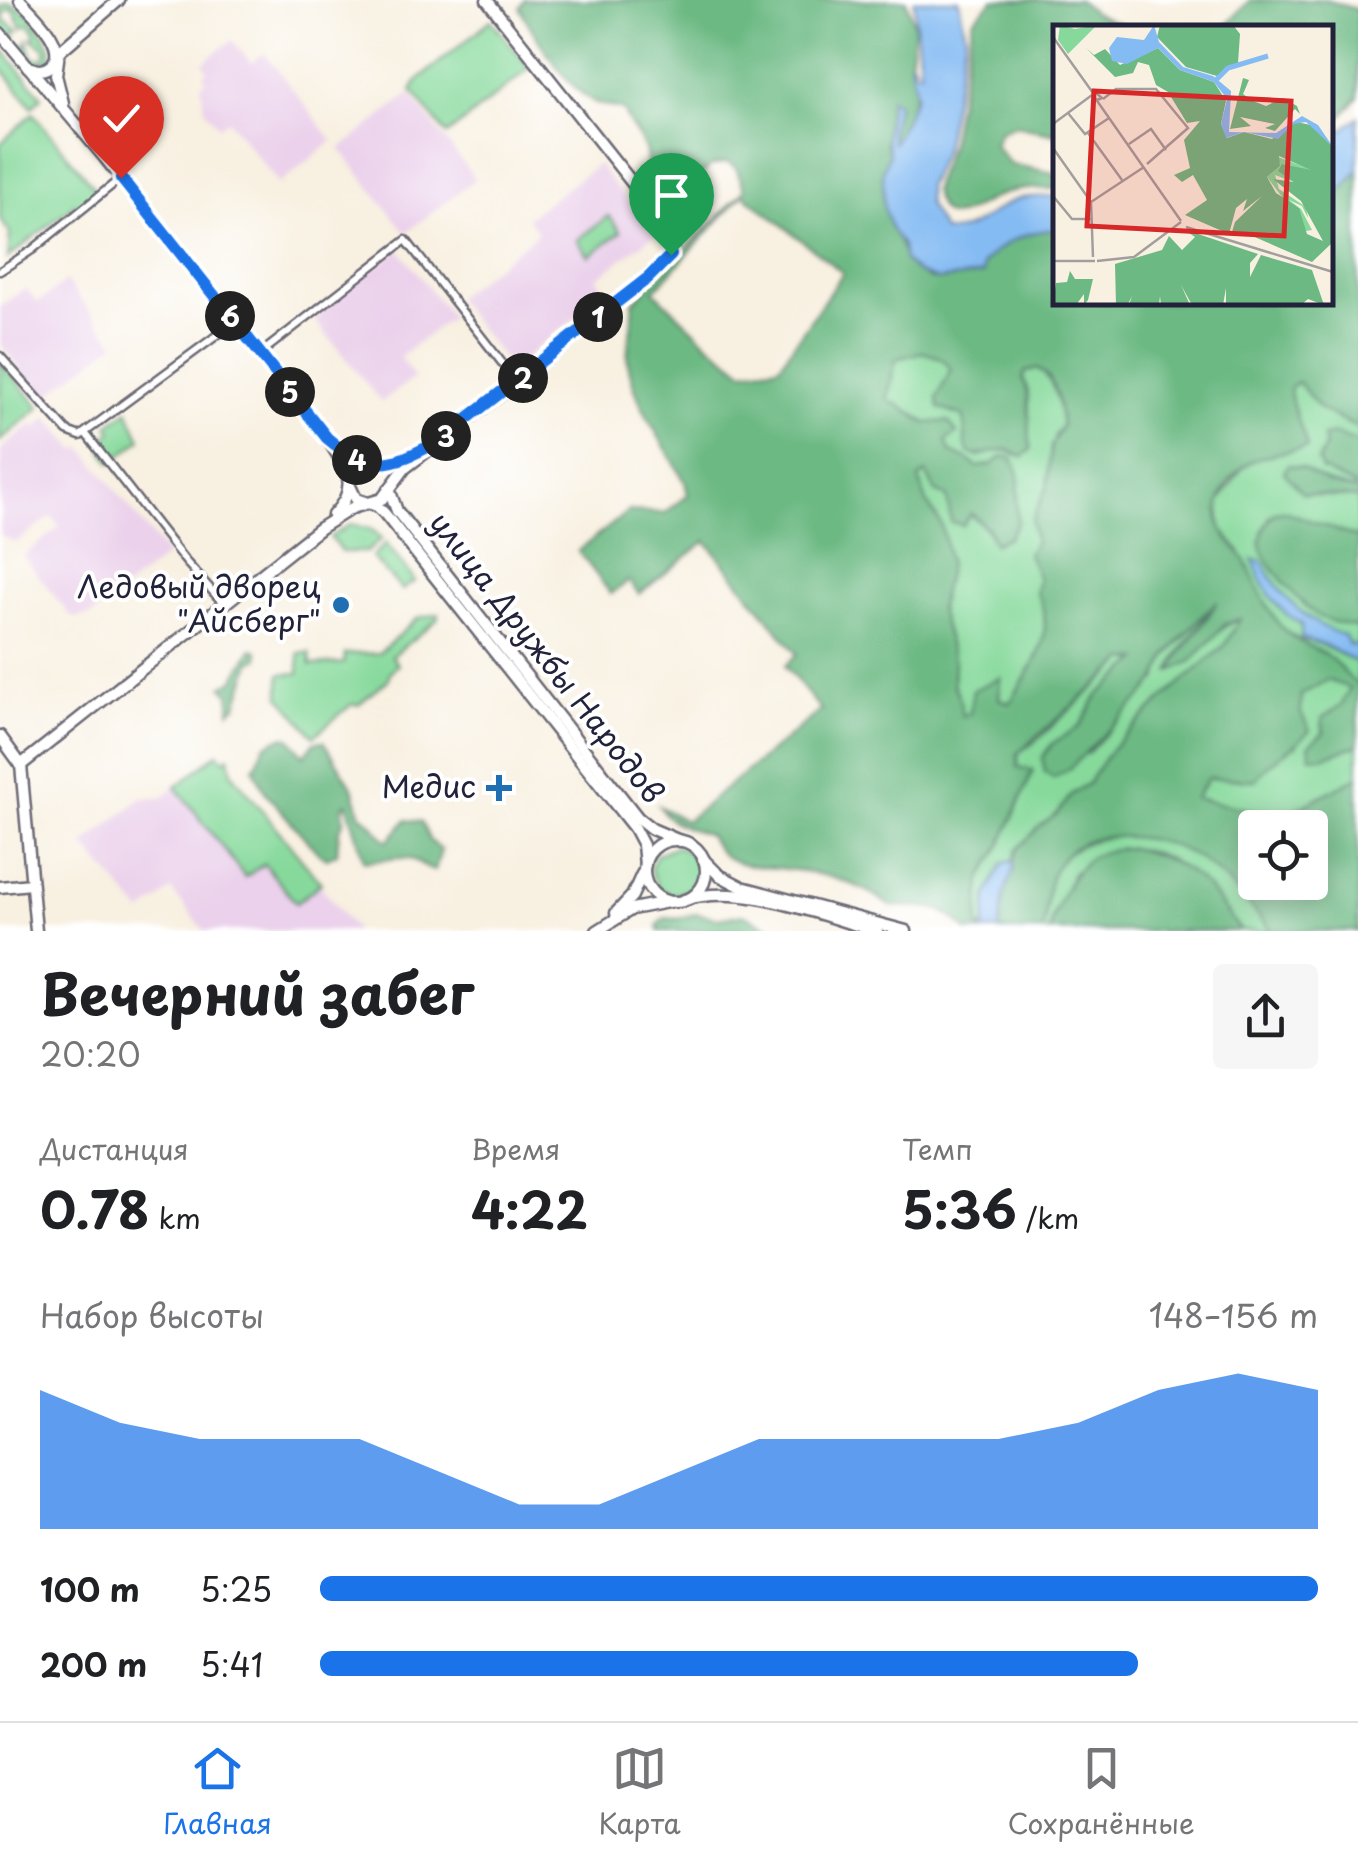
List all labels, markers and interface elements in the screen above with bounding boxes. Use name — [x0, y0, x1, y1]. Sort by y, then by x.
inset map — [1053, 25, 1333, 305]
pin — [79, 76, 164, 179]
icon: check — [94, 91, 149, 146]
pin — [629, 153, 714, 256]
icon: arrive — [644, 168, 699, 223]
pin: 6 — [205, 291, 255, 341]
pin: 1 — [573, 292, 623, 342]
text: 6 — [220, 294, 240, 337]
text: 1 — [591, 295, 605, 338]
pin: 2 — [498, 353, 548, 403]
text: 2 — [513, 356, 533, 399]
pin: 5 — [265, 367, 315, 417]
text: 5 — [281, 370, 299, 413]
pin: 3 — [421, 411, 471, 461]
text: 3 — [437, 414, 455, 457]
pin: 4 — [332, 435, 382, 485]
text: 4 — [347, 438, 367, 481]
street label: улица Дружбы Народов — [420, 501, 676, 812]
place label: Ледовый дворец "Айсберг" — [77, 563, 321, 642]
marker: Ледовый дворец "Айсберг" — [330, 594, 352, 616]
place label: Медис — [382, 763, 476, 808]
marker: Медис — [486, 775, 512, 801]
map controls — [1238, 810, 1328, 900]
button: locate — [1238, 810, 1328, 900]
text: Вечерний забег — [40, 951, 474, 1034]
button: share — [1213, 964, 1318, 1069]
text: 20:20 — [40, 1030, 141, 1078]
text: Дистанция — [40, 1127, 189, 1170]
text: Время — [471, 1127, 560, 1170]
text: Темп — [902, 1127, 973, 1170]
text: 0.78 — [40, 1170, 149, 1246]
text: 4:22 — [471, 1170, 588, 1246]
text: 5:36 — [902, 1170, 1017, 1246]
text: km — [149, 1196, 201, 1239]
text: /km — [1017, 1196, 1079, 1239]
text: Набор высоты — [40, 1291, 264, 1339]
text: 148–156 m — [1149, 1291, 1318, 1339]
text: 100 m — [40, 1565, 140, 1613]
text: 5:25 — [200, 1565, 272, 1613]
text: 200 m — [40, 1640, 147, 1688]
text: 5:41 — [200, 1640, 263, 1688]
tab: Главная — [163, 1741, 272, 1844]
tab: Карта — [599, 1741, 681, 1844]
tab: Сохранённые — [1007, 1741, 1195, 1844]

